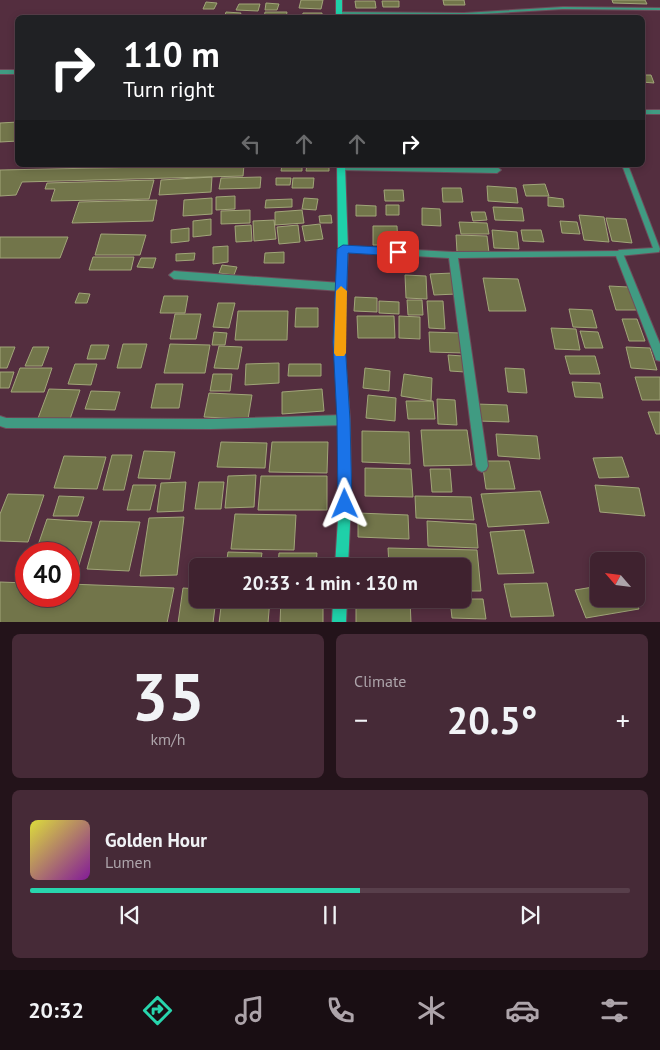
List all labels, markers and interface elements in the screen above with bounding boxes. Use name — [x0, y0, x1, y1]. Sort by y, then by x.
text: 110 m — [123, 31, 220, 77]
icon: right — [40, 35, 105, 100]
text: Turn right — [123, 75, 215, 103]
icon: left — [237, 130, 265, 158]
icon: ahead — [290, 130, 318, 158]
icon: ahead — [343, 130, 371, 158]
icon: right — [396, 130, 424, 158]
pin — [377, 231, 419, 273]
icon: arrive — [384, 238, 412, 266]
position arrow — [318, 477, 370, 529]
speed limit sign: 40 — [15, 542, 80, 607]
north arrow — [590, 552, 645, 608]
map controls — [590, 552, 645, 607]
text: 20:33 · 1 min · 130 m — [242, 571, 418, 595]
text: 35 — [131, 654, 205, 738]
text: Climate — [354, 671, 406, 691]
text: 20.5° — [447, 695, 537, 744]
text: − — [354, 701, 368, 738]
text: + — [616, 701, 630, 738]
text: km/h — [150, 729, 186, 749]
text: Golden Hour — [105, 828, 207, 852]
text: Lumen — [105, 852, 151, 872]
icon: previous — [116, 901, 144, 929]
icon: pause — [316, 901, 344, 929]
icon: next — [516, 901, 544, 929]
icon: directions — [140, 993, 175, 1028]
icon: music — [232, 993, 267, 1028]
icon: phone — [323, 993, 358, 1028]
icon: climate — [414, 993, 449, 1028]
icon: car — [505, 993, 540, 1028]
icon: filters — [597, 993, 632, 1028]
text: 20:32 — [28, 996, 84, 1024]

